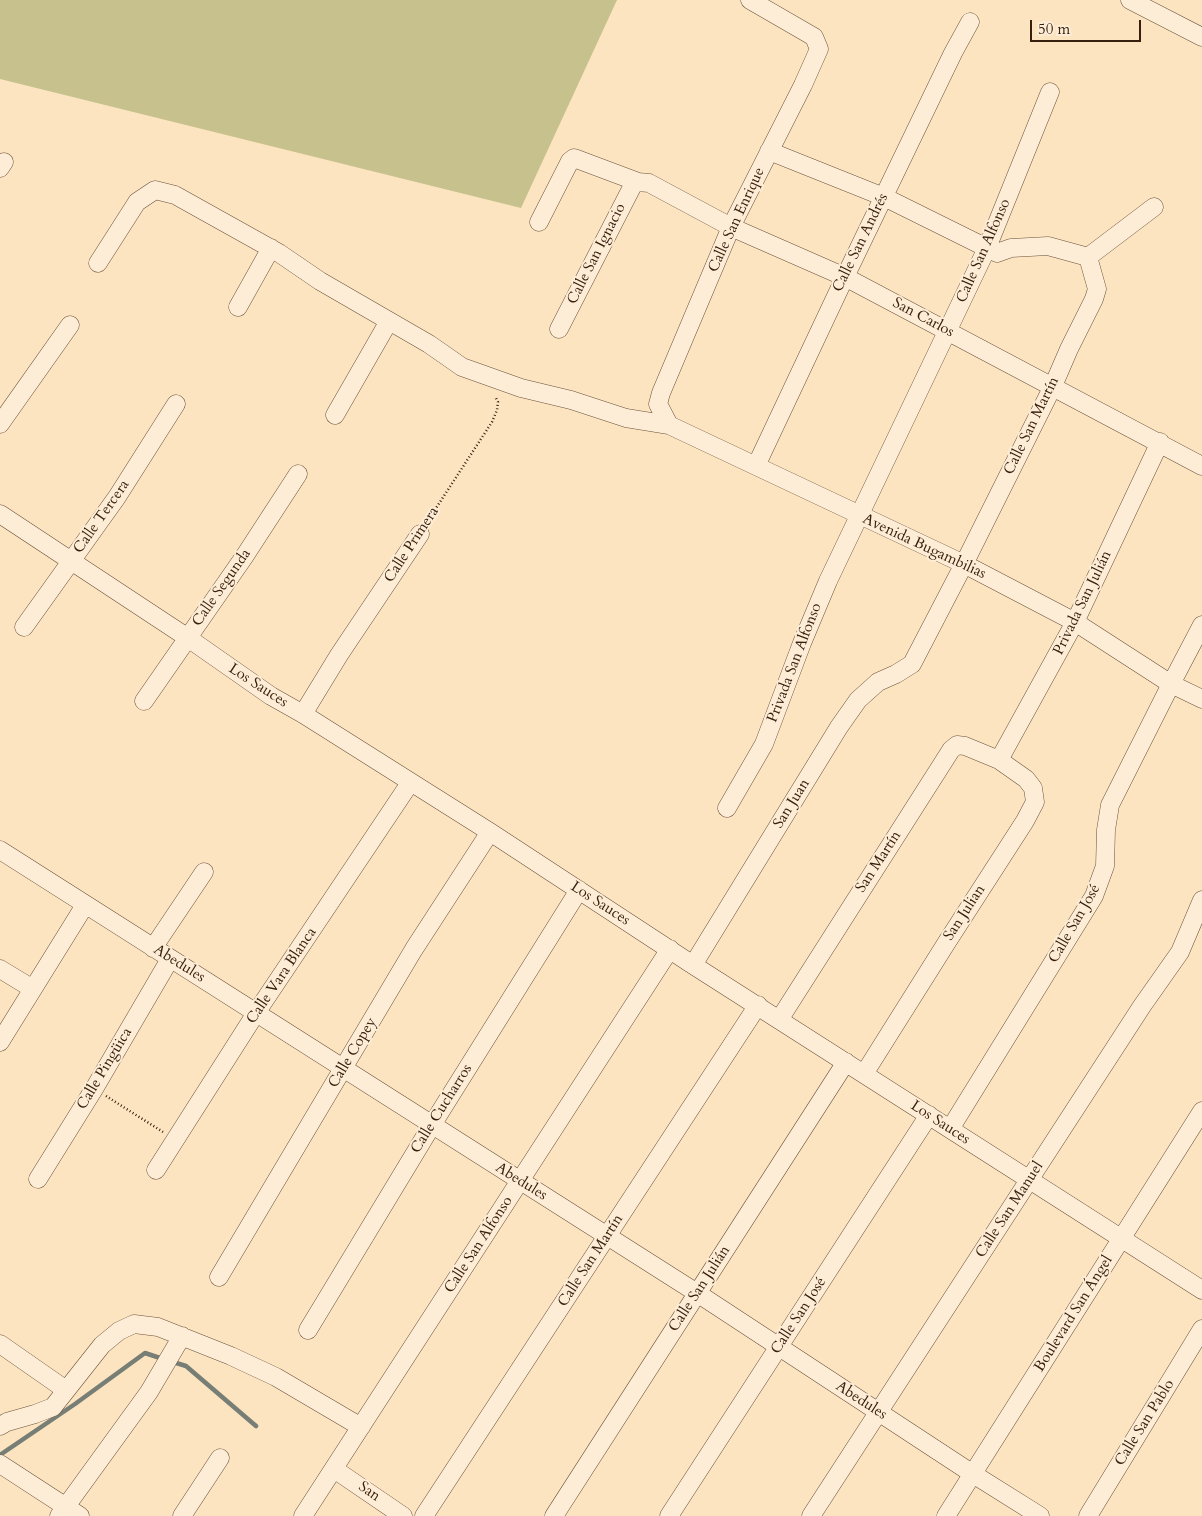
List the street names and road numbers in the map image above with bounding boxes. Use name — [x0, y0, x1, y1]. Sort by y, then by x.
street label: Calle San Enrique — [705, 165, 769, 275]
street label: Calle San Andrés — [829, 191, 893, 295]
street label: Calle San Alfonso — [953, 196, 1015, 306]
street label: Calle San Ignacio — [564, 201, 630, 307]
street label: San Carlos — [889, 294, 957, 342]
street label: Calle San Martín — [1001, 374, 1063, 478]
street label: Calle Tercera — [70, 477, 134, 557]
street label: Calle Primera — [381, 504, 443, 586]
street label: Avenida Bugambilias — [859, 511, 989, 583]
street label: Calle Segunda — [189, 546, 255, 630]
street label: Privada San Julián — [1050, 548, 1116, 658]
street label: Privada San Alfonso — [764, 601, 826, 725]
street label: Los Sauces — [225, 660, 291, 712]
street label: San Juan — [770, 776, 814, 832]
street label: San Martín — [852, 828, 906, 896]
street label: Los Sauces — [567, 878, 633, 930]
street label: Calle San José — [1045, 881, 1105, 967]
street label: San Julian — [940, 882, 990, 944]
street label: Calle Vara Blanca — [243, 924, 321, 1028]
street label: Abedules — [150, 941, 208, 987]
street label: Calle Copey — [325, 1015, 381, 1091]
street label: Calle Pingüica — [74, 1025, 136, 1113]
street label: Calle Cucharros — [407, 1061, 477, 1157]
street label: Los Sauces — [907, 1097, 973, 1149]
street label: Abedules — [492, 1159, 550, 1205]
street label: Calle San Manuel — [972, 1159, 1048, 1261]
street label: Calle San Alfonso — [441, 1193, 517, 1297]
street label: Calle San Martín — [554, 1211, 628, 1311]
street label: Calle San Julián — [665, 1242, 735, 1336]
street label: Boulevard San Ángel — [1031, 1253, 1117, 1375]
street label: Calle San José — [767, 1274, 831, 1358]
street label: Calle San Pablo — [1111, 1377, 1179, 1469]
street label: Abedules — [832, 1378, 890, 1424]
street label: San — [355, 1478, 383, 1506]

